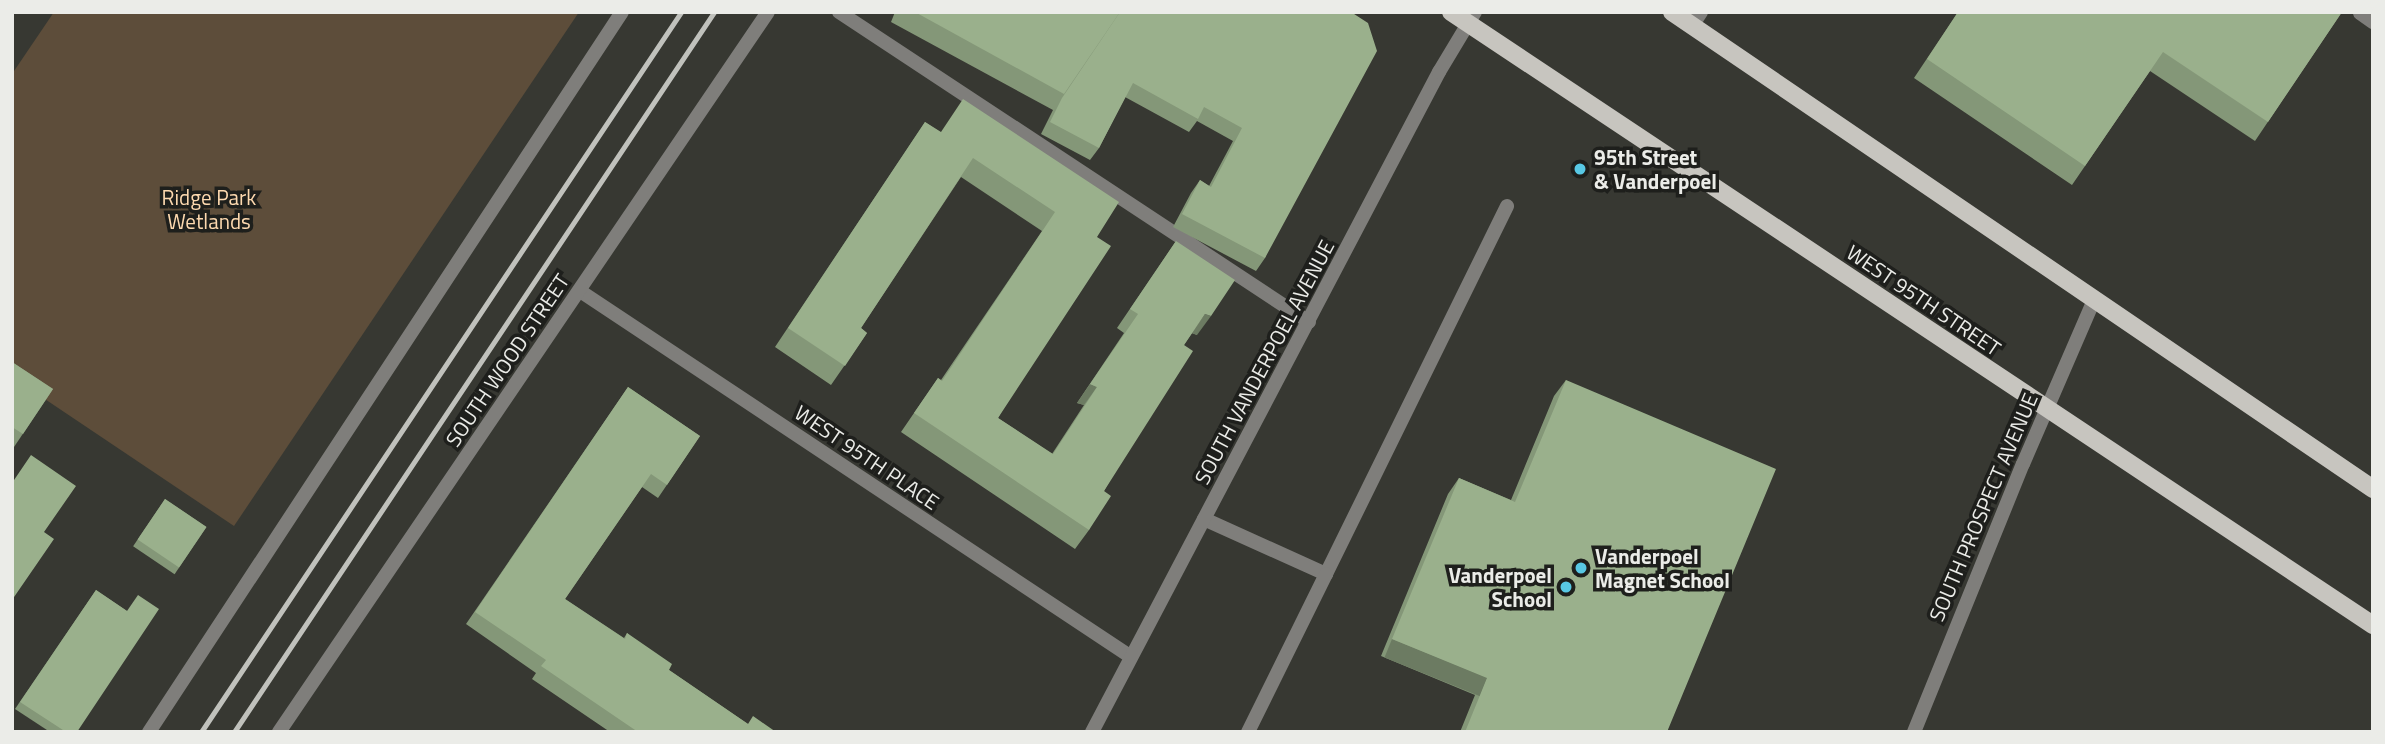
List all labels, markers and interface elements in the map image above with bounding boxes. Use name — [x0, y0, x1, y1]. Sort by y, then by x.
place label: 95th Street & Vanderpoel — [1594, 144, 1717, 194]
marker: 95th Street & Vanderpoel — [1572, 161, 1588, 177]
park label: Ridge Park Wetlands — [162, 184, 256, 234]
street label: SOUTH VANDERPOEL AVENUE — [1189, 236, 1339, 488]
street label: WEST 95TH STREET — [1842, 239, 2006, 361]
street label: SOUTH WOOD STREET — [440, 269, 574, 451]
street label: SOUTH PROSPECT AVENUE — [1923, 389, 2043, 625]
street label: WEST 95TH PLACE — [790, 399, 944, 515]
place label: Vanderpoel Magnet School — [1595, 543, 1730, 593]
marker: Vanderpoel Magnet School — [1573, 560, 1589, 576]
place label: Vanderpoel School — [1448, 562, 1552, 612]
marker: Vanderpoel School — [1558, 579, 1574, 595]

